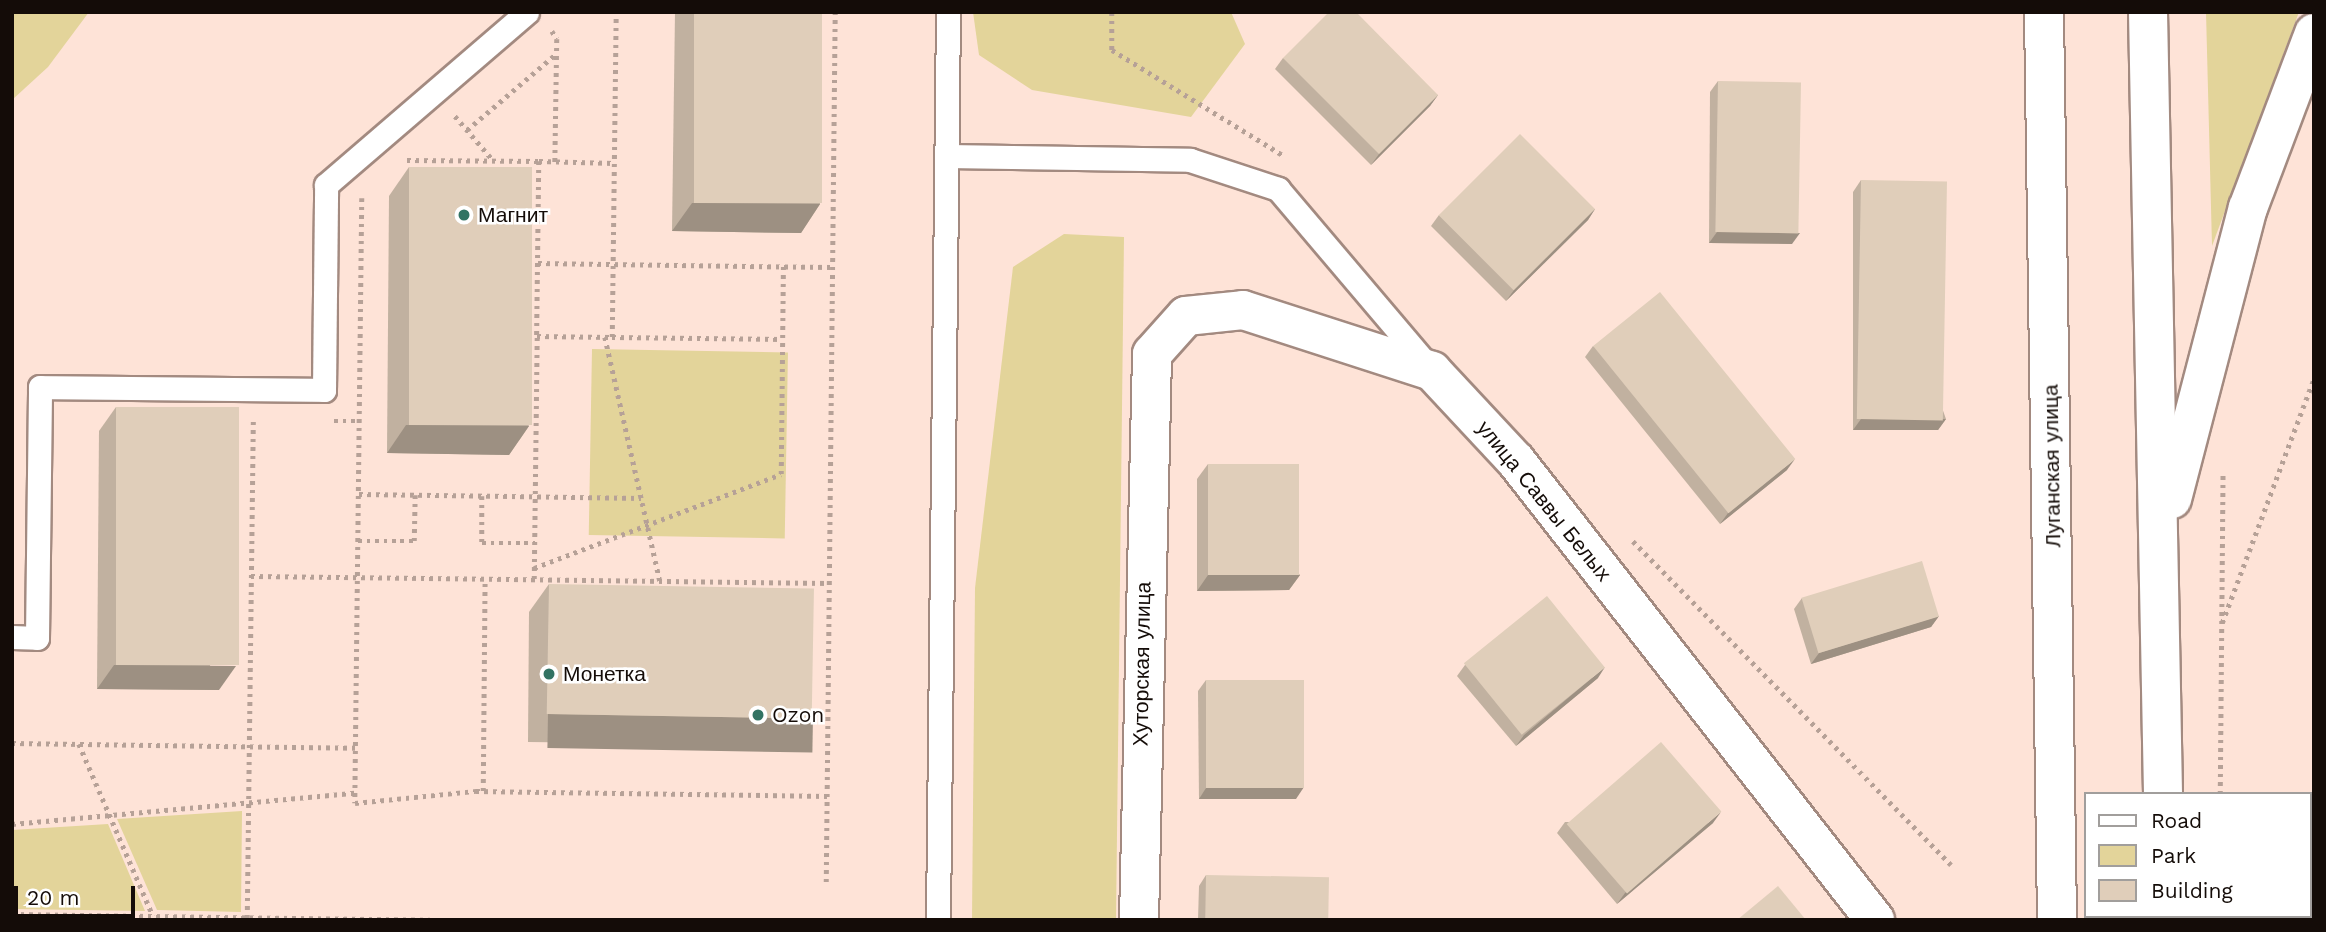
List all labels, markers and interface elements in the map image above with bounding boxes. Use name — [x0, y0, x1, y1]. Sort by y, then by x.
place label: Магнит — [478, 202, 548, 228]
marker: Магнит — [456, 207, 472, 223]
street label: Луганская улица — [2038, 384, 2066, 548]
street label: улица Саввы Белых — [1472, 416, 1616, 586]
street label: Хуторская улица — [1128, 581, 1156, 747]
place label: Монетка — [563, 661, 646, 687]
marker: Монетка — [541, 666, 557, 682]
place label: Ozon — [772, 702, 824, 728]
marker: Ozon — [750, 707, 766, 723]
legend — [2084, 792, 2312, 918]
text: Road — [2151, 808, 2202, 833]
text: Park — [2151, 843, 2196, 868]
scale bar — [18, 872, 138, 916]
text: Building — [2151, 878, 2233, 903]
text: 20 m — [27, 885, 79, 910]

